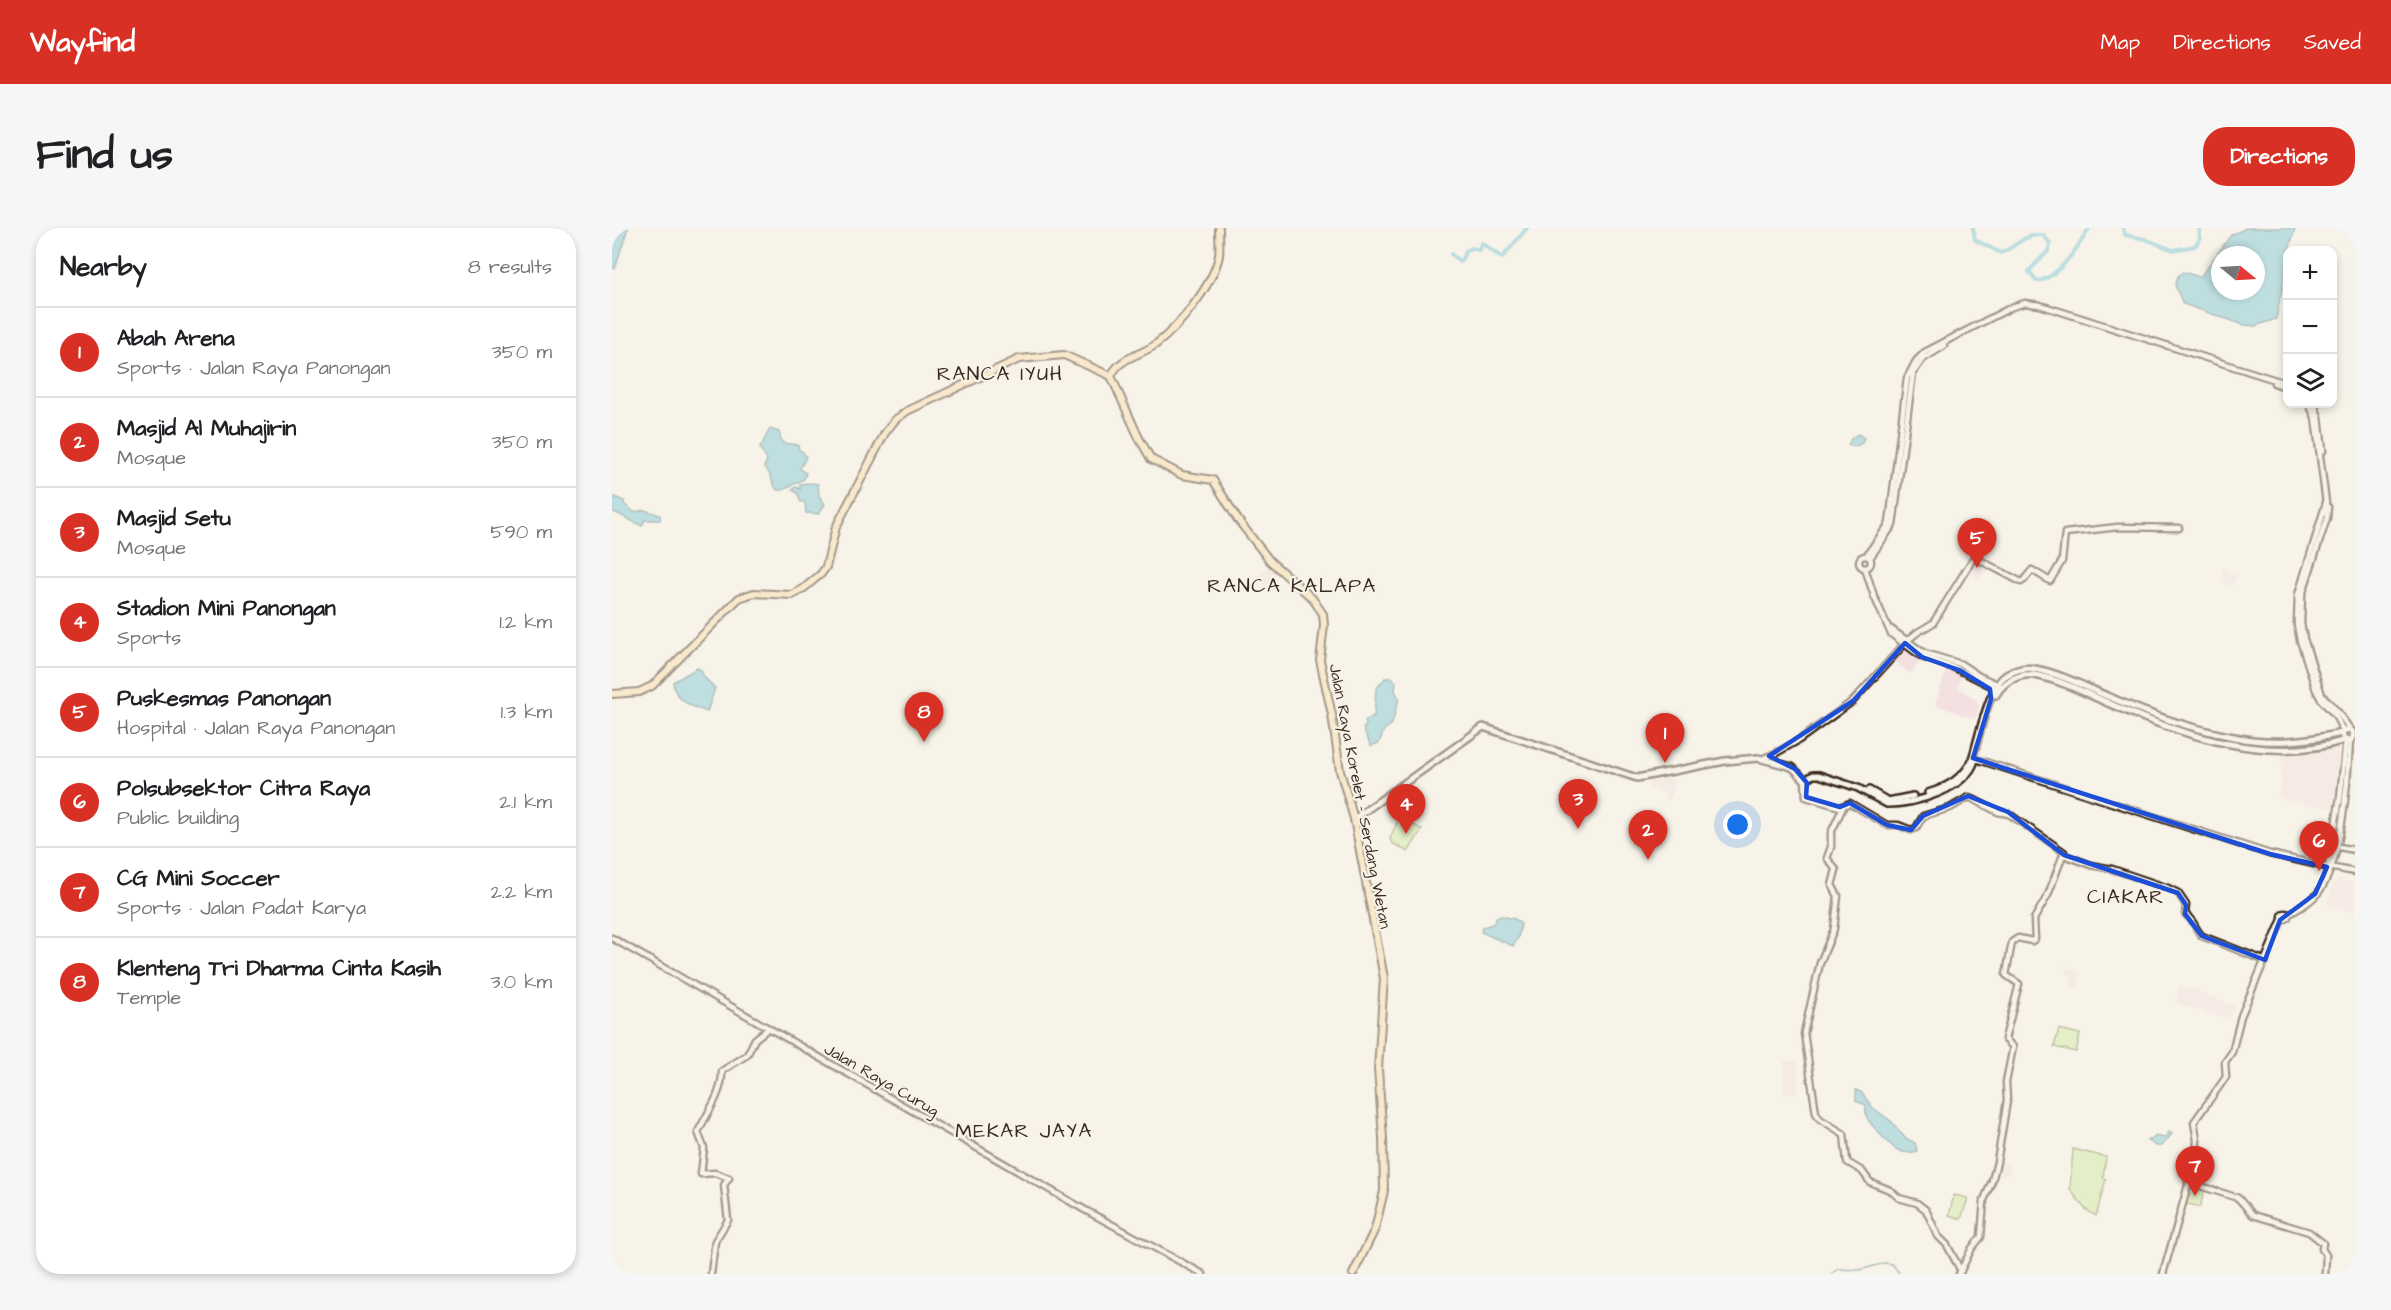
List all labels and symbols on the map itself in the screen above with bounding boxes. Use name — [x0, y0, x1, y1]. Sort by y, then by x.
north arrow — [2211, 246, 2265, 300]
district label: RANCA IYUH — [937, 360, 1063, 388]
pin: 5 — [1958, 518, 1996, 568]
district label: RANCA KALAPA — [1207, 572, 1377, 600]
street label: Jalan Raya Korelet - Serdang Wetan — [1323, 662, 1397, 931]
pin: 8 — [904, 692, 944, 742]
pin: 1 — [1646, 714, 1684, 763]
pin: 3 — [1558, 780, 1598, 829]
pin: 4 — [1386, 784, 1426, 834]
pin: 2 — [1628, 810, 1668, 860]
your location — [1723, 810, 1752, 839]
pin: 6 — [2300, 822, 2338, 871]
district label: CIAKAR — [2087, 883, 2165, 911]
street label: Jalan Raya Curug — [820, 1038, 943, 1123]
district label: MEKAR JAYA — [955, 1117, 1093, 1145]
pin: 7 — [2176, 1146, 2214, 1196]

